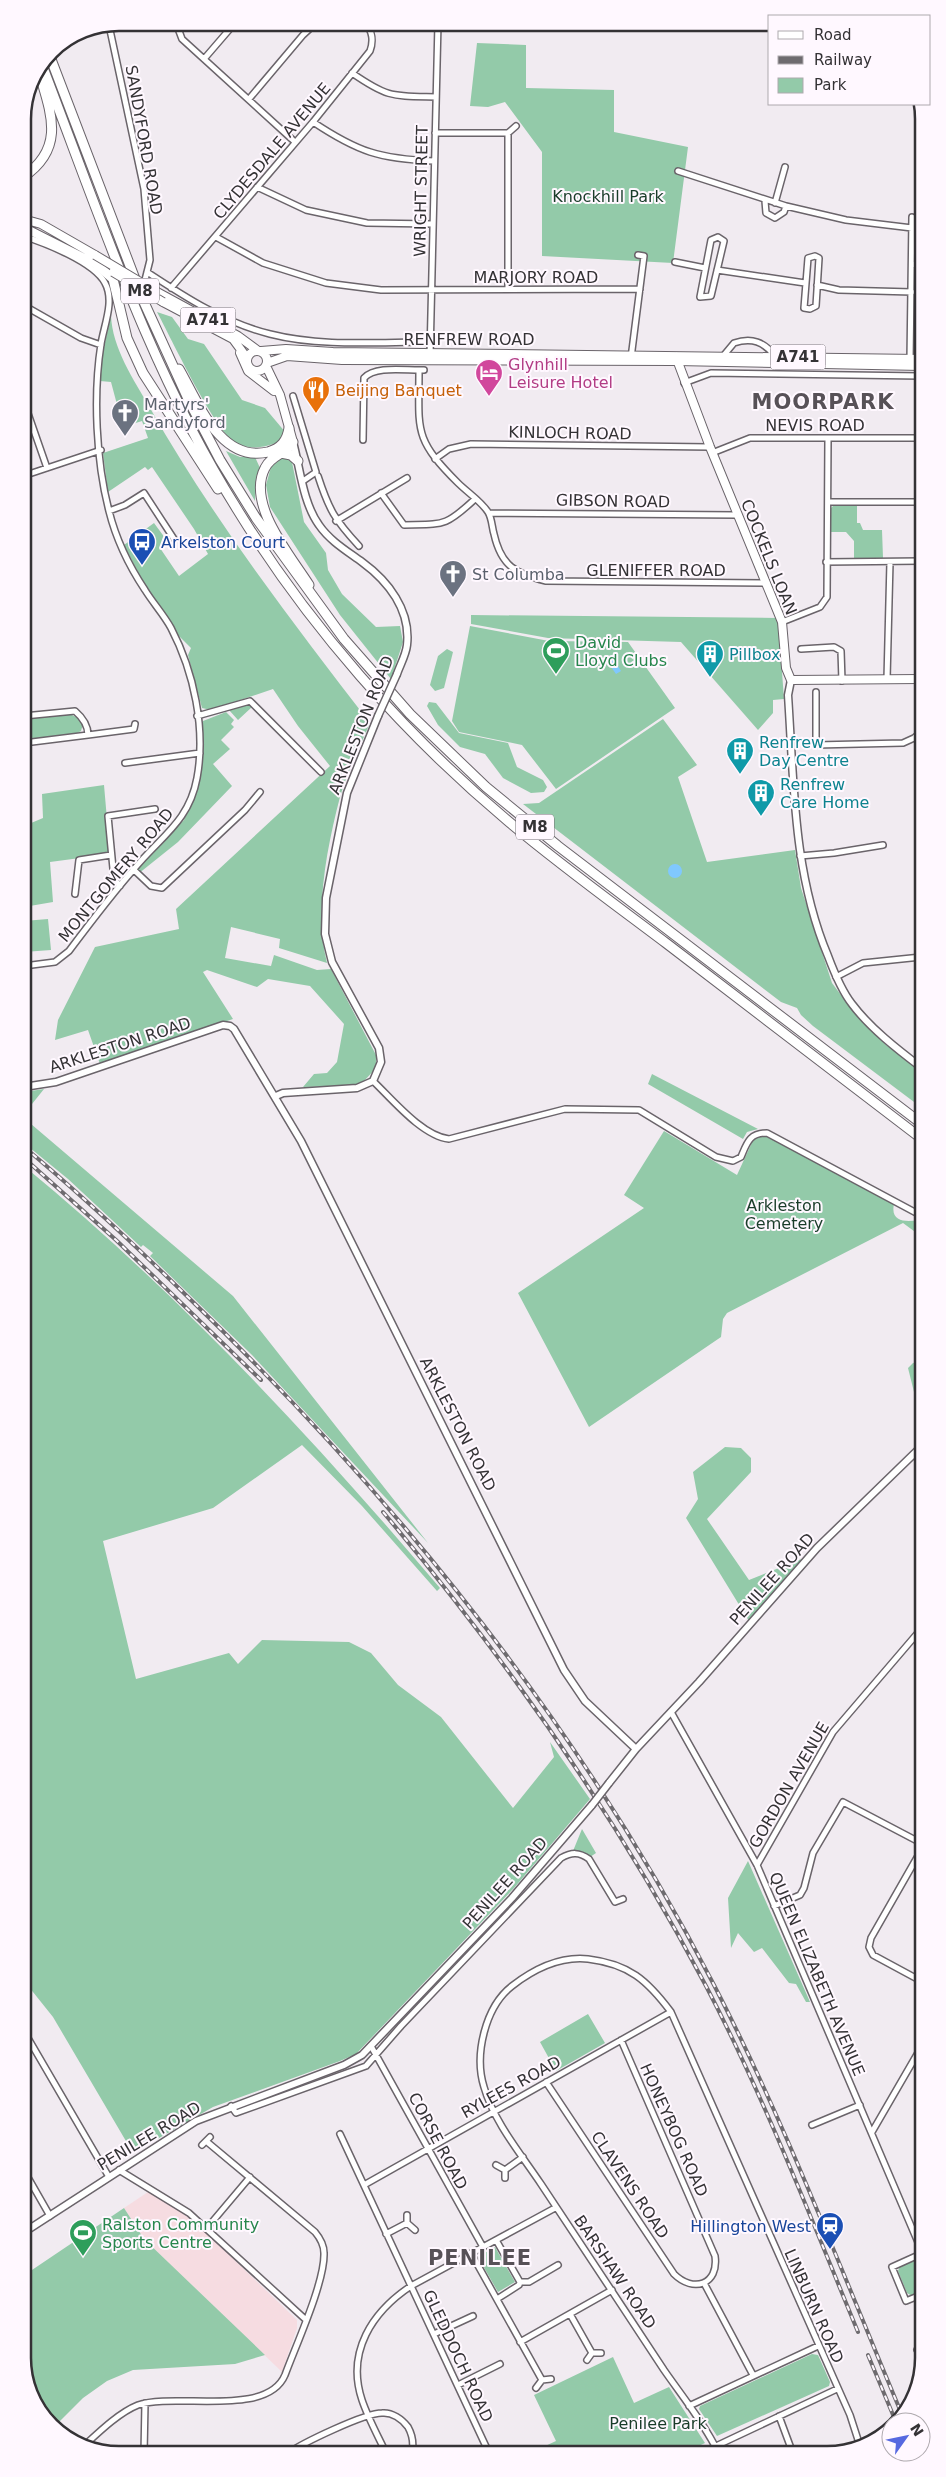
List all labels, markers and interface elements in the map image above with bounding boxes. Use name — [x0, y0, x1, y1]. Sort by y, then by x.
legend — [768, 15, 931, 105]
text: Road — [814, 26, 852, 44]
text: Railway — [814, 51, 872, 69]
street label: SANDYFORD ROAD — [121, 64, 167, 216]
text: Park — [814, 76, 847, 94]
street label: CLYDESDALE AVENUE — [209, 79, 335, 223]
street label: WRIGHT STREET — [410, 125, 432, 257]
park label: Knockhill Park — [552, 187, 665, 206]
street label: MARJORY ROAD — [474, 268, 598, 287]
road number: M8 — [121, 278, 159, 304]
road number: A741 — [180, 308, 236, 332]
street label: RENFREW ROAD — [403, 330, 535, 349]
road number: A741 — [770, 344, 826, 370]
place label: Glynhill Leisure Hotel — [508, 355, 613, 392]
hotel icon: Glynhill Leisure Hotel — [474, 358, 504, 397]
restaurant icon: Beijing Banquet — [301, 375, 331, 414]
place label: Beijing Banquet — [335, 381, 462, 400]
district label: MOORPARK — [752, 390, 894, 414]
place label: Martyrs' Sandyford — [144, 395, 226, 432]
church icon: Martyrs' Sandyford — [110, 398, 140, 437]
street label: NEVIS ROAD — [765, 416, 865, 435]
street label: KINLOCH ROAD — [508, 422, 632, 444]
street label: GIBSON ROAD — [556, 491, 670, 511]
street label: COCKELS LOAN — [737, 496, 801, 618]
bus stop icon: Arkelston Court — [127, 527, 157, 566]
place label: Arkelston Court — [161, 533, 285, 552]
church icon: St Columba — [438, 559, 468, 598]
street label: GLENIFFER ROAD — [586, 561, 726, 580]
place label: St Columba — [472, 565, 565, 584]
place label: David Lloyd Clubs — [575, 633, 667, 670]
sports icon: David Lloyd Clubs — [541, 636, 571, 675]
building icon: Pillbox — [695, 639, 725, 678]
place label: Pillbox — [729, 645, 781, 664]
street label: ARKLESTON ROAD — [324, 653, 398, 797]
place label: Renfrew Day Centre — [759, 733, 849, 770]
building icon: Renfrew Day Centre — [725, 736, 755, 775]
place label: Renfrew Care Home — [780, 775, 869, 812]
building icon: Renfrew Care Home — [746, 778, 776, 817]
street label: MONTGOMERY ROAD — [55, 804, 177, 946]
road number: M8 — [516, 814, 554, 840]
street label: ARKLESTON ROAD — [47, 1013, 193, 1077]
park label: Arkleston Cemetery — [745, 1196, 823, 1233]
street label: ARKLESTON ROAD — [416, 1354, 500, 1494]
street label: PENILEE ROAD — [726, 1529, 818, 1629]
street label: GORDON AVENUE — [745, 1718, 833, 1852]
street label: PENILEE ROAD — [459, 1833, 551, 1933]
street label: QUEEN ELIZABETH AVENUE — [765, 1869, 869, 2079]
street label: RYLEES ROAD — [458, 2052, 564, 2122]
street label: HONEYBOG ROAD — [636, 2060, 712, 2200]
street label: CORSE ROAD — [405, 2089, 471, 2193]
street label: PENILEE ROAD — [94, 2098, 204, 2174]
street label: CLAVENS ROAD — [587, 2128, 673, 2242]
station icon: Hillington West — [815, 2211, 845, 2250]
street label: BARSHAW ROAD — [570, 2212, 660, 2332]
place label: Ralston Community Sports Centre — [102, 2215, 259, 2252]
place label: Hillington West — [690, 2217, 811, 2236]
sports icon: Ralston Community Sports Centre — [68, 2218, 98, 2257]
district label: PENILEE — [428, 2246, 532, 2270]
street label: LINBURN ROAD — [780, 2246, 848, 2366]
street label: GLEDDOCH ROAD — [419, 2287, 497, 2425]
north arrow — [881, 2412, 931, 2462]
park label: Penilee Park — [609, 2414, 707, 2433]
text: N — [907, 2421, 927, 2439]

